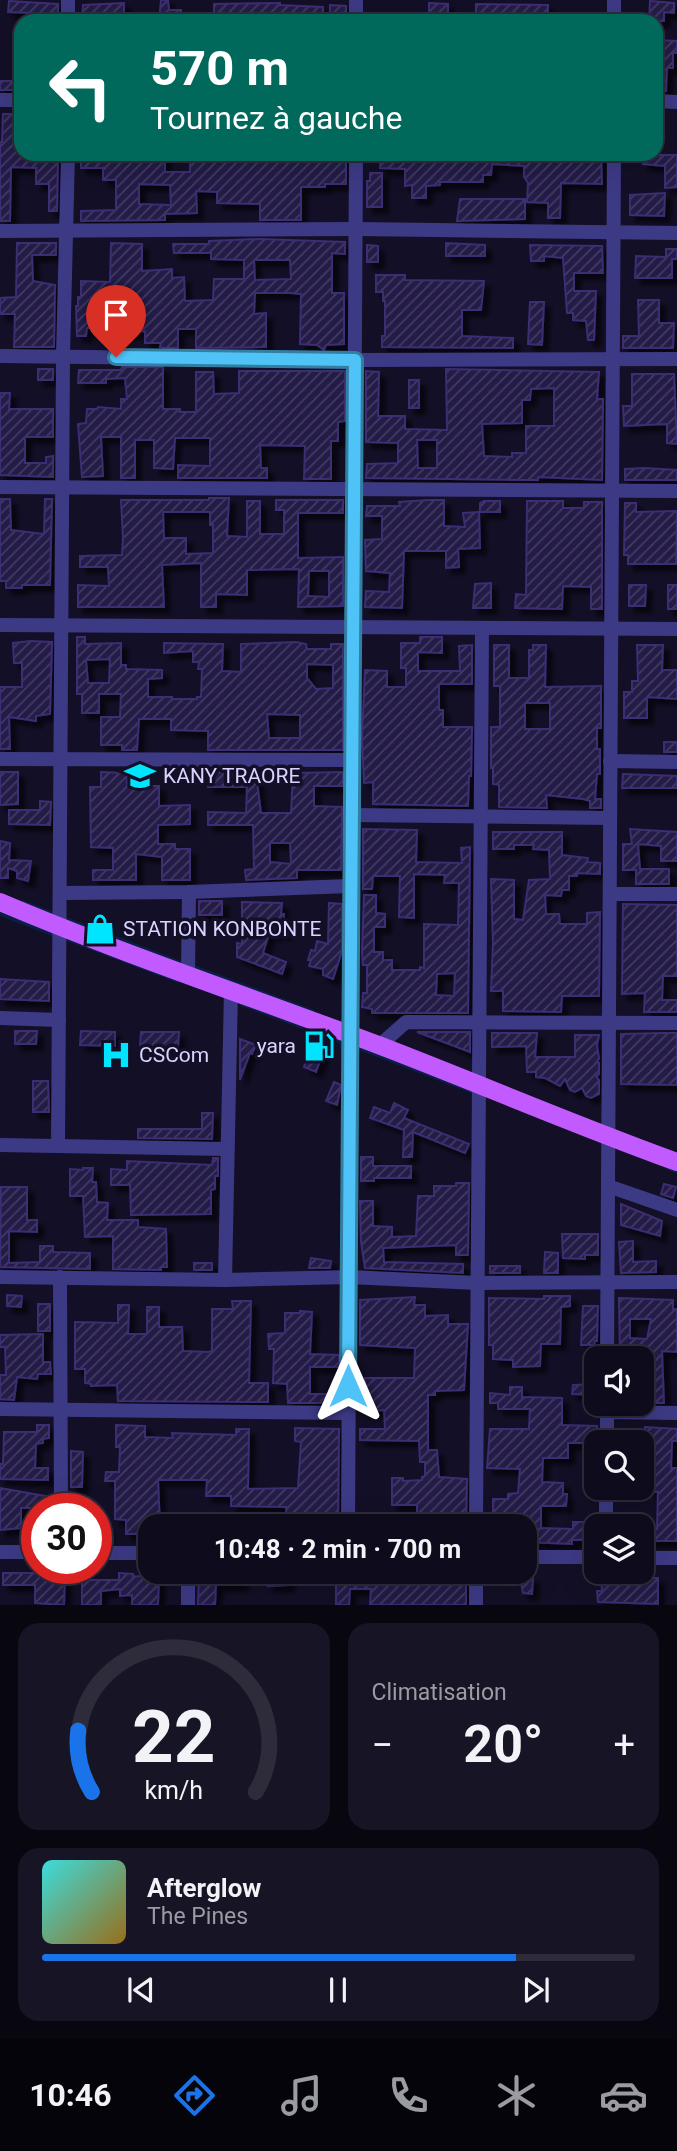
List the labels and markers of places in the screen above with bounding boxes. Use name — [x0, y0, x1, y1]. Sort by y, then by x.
pin — [86, 285, 146, 357]
school or university icon: KANY TRAORE — [123, 759, 157, 793]
place label: KANY TRAORE — [163, 764, 300, 788]
shop icon: STATION KONBONTE — [83, 912, 117, 946]
place label: STATION KONBONTE — [123, 917, 321, 941]
fuel station icon: yara — [302, 1029, 336, 1063]
place label: yara — [257, 1034, 296, 1058]
hospital icon: CSCom — [99, 1038, 133, 1072]
place label: CSCom — [139, 1043, 209, 1067]

